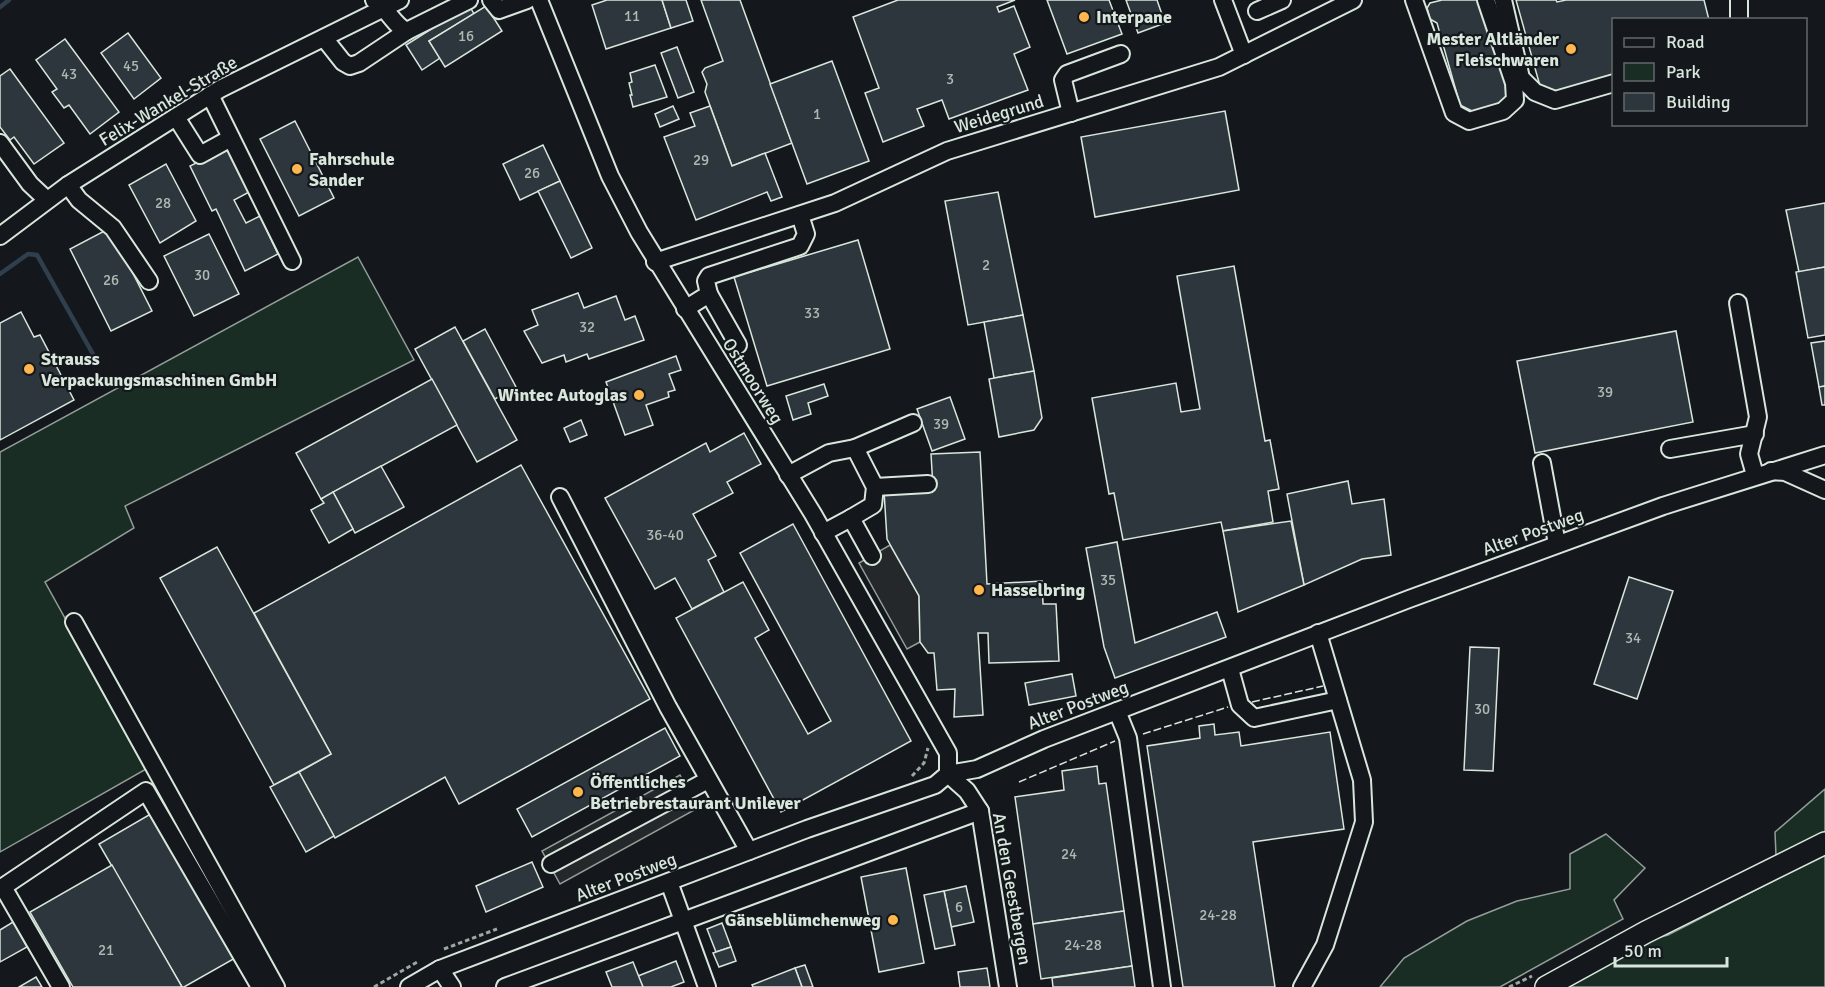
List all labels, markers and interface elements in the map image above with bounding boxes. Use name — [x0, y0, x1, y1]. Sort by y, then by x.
place label: Interpane — [1096, 6, 1172, 28]
house number: 11 — [624, 7, 640, 25]
marker: Interpane — [1077, 10, 1091, 24]
legend — [1612, 18, 1807, 126]
house number: 16 — [458, 27, 474, 45]
place label: Mester Altländer Fleischwaren — [1426, 28, 1560, 71]
text: Road — [1666, 31, 1705, 53]
marker: Mester Altländer Fleischwaren — [1564, 42, 1578, 56]
street label: Felix-Wankel-Straße — [95, 51, 241, 151]
house number: 45 — [123, 57, 139, 75]
text: Park — [1666, 61, 1701, 83]
house number: 43 — [61, 65, 77, 83]
house number: 3 — [946, 70, 954, 88]
street label: Weidegrund — [952, 90, 1046, 138]
text: Building — [1666, 91, 1730, 113]
house number: 1 — [813, 105, 821, 123]
place label: Fahrschule Sander — [309, 148, 395, 191]
house number: 29 — [693, 151, 709, 169]
marker: Fahrschule Sander — [290, 162, 304, 176]
house number: 26 — [524, 164, 540, 182]
house number: 28 — [155, 194, 171, 212]
house number: 2 — [982, 256, 990, 274]
house number: 30 — [194, 266, 210, 284]
house number: 26 — [103, 271, 119, 289]
house number: 33 — [804, 304, 820, 322]
house number: 32 — [579, 318, 595, 336]
street label: Ostmoorweg — [718, 334, 788, 428]
place label: Strauss Verpackungsmaschinen GmbH — [41, 348, 277, 391]
marker: Strauss Verpackungsmaschinen GmbH — [22, 362, 36, 376]
house number: 39 — [1597, 383, 1613, 401]
place label: Wintec Autoglas — [498, 384, 627, 406]
marker: Wintec Autoglas — [632, 388, 646, 402]
house number: 39 — [933, 415, 949, 433]
street label: Alter Postweg — [1479, 503, 1587, 561]
house number: 36-40 — [646, 526, 684, 544]
house number: 35 — [1100, 571, 1116, 589]
place label: Hasselbring — [991, 579, 1085, 601]
marker: Hasselbring — [972, 583, 986, 597]
house number: 34 — [1625, 629, 1641, 647]
street label: Alter Postweg — [1024, 676, 1132, 734]
house number: 30 — [1474, 700, 1490, 718]
place label: Öffentliches Betriebrestaurant Unilever — [590, 771, 802, 814]
marker: Öffentliches Betriebrestaurant Unilever — [571, 785, 585, 799]
street label: An den Geestbergen — [988, 811, 1036, 967]
house number: 24 — [1061, 845, 1077, 863]
street label: Alter Postweg — [572, 848, 680, 906]
house number: 6 — [955, 898, 963, 916]
house number: 24-28 — [1199, 906, 1237, 924]
place label: Gänseblümchenweg — [725, 909, 881, 931]
marker: Gänseblümchenweg — [886, 913, 900, 927]
scale bar — [1615, 930, 1728, 968]
house number: 24-28 — [1064, 936, 1102, 954]
text: 50 m — [1624, 940, 1662, 962]
house number: 21 — [98, 941, 114, 959]

